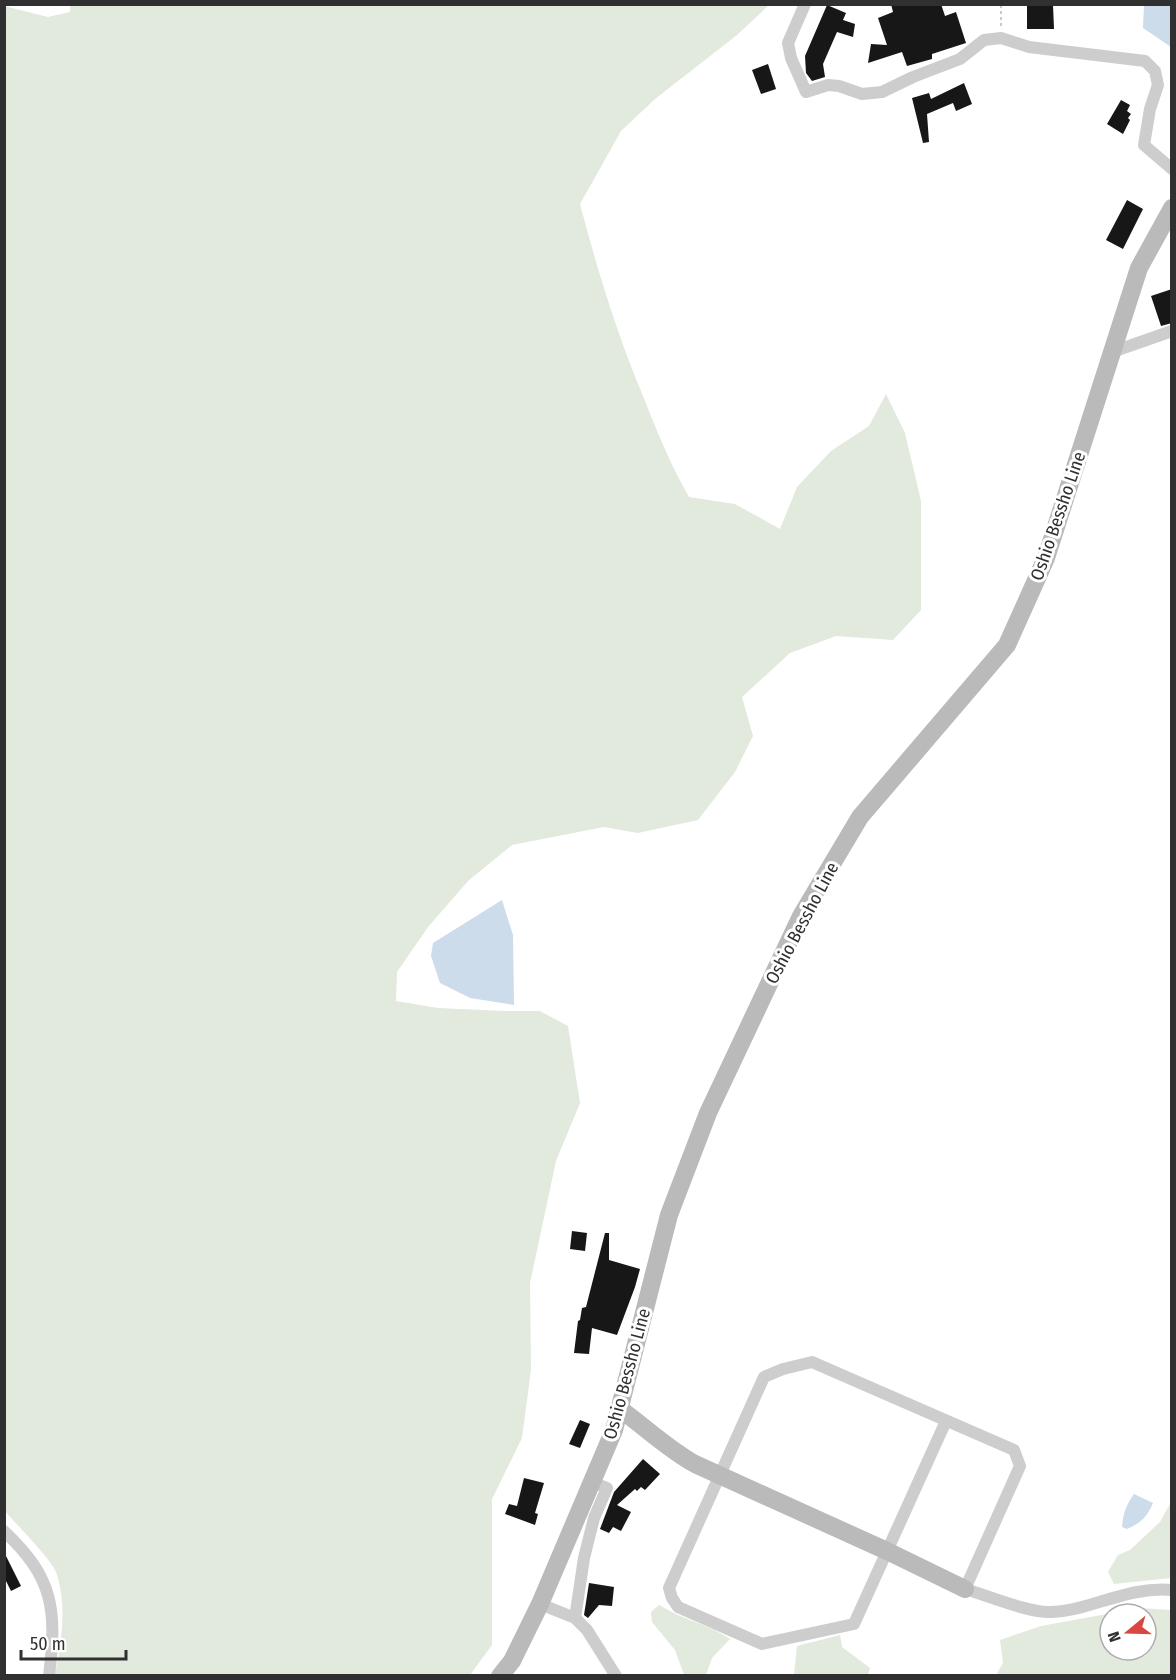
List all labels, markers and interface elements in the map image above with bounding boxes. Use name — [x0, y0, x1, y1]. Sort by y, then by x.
street label: Oshio Bessho Line — [1026, 449, 1090, 583]
street label: Oshio Bessho Line — [761, 858, 843, 988]
street label: Oshio Bessho Line — [599, 1306, 655, 1442]
north arrow — [1098, 1602, 1158, 1662]
scale bar — [21, 1623, 126, 1661]
text: N — [1104, 1629, 1125, 1644]
text: 50 m — [30, 1633, 66, 1655]

